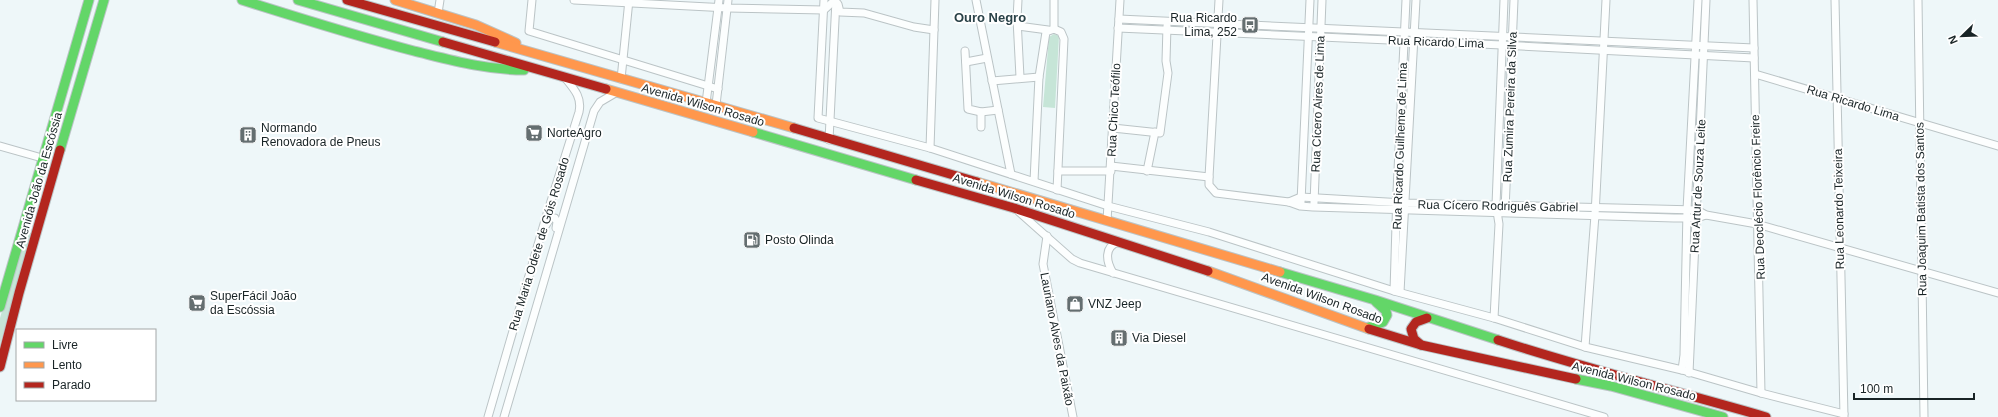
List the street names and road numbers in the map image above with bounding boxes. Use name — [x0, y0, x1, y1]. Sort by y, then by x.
street label: Rua Zumira Pereira da Silva — [1500, 31, 1520, 183]
street label: Rua Ricardo Lima — [1388, 33, 1485, 51]
street label: Rua Cícero Aires de Lima — [1309, 35, 1327, 173]
street label: Rua Chico Teófilo — [1105, 62, 1123, 157]
street label: Rua Ricardo Guilheme de Lima — [1390, 62, 1410, 230]
street label: Avenida Wilson Rosado — [640, 81, 766, 129]
street label: Rua Ricardo Lima — [1805, 82, 1901, 124]
street label: Avenida João da Escóssia — [13, 110, 65, 249]
street label: Rua Deoclécio Florêncio Freire — [1748, 114, 1768, 280]
street label: Rua Artur de Souza Leite — [1688, 118, 1709, 253]
street label: Rua Joaquim Batista dos Santos — [1912, 122, 1930, 296]
street label: Rua Leonardo Teixeira — [1831, 148, 1847, 269]
street label: Rua Maria Odete de Góis Rosado — [506, 155, 572, 332]
street label: Avenida Wilson Rosado — [951, 171, 1077, 221]
street label: Rua Cícero Rodriguês Gabriel — [1418, 198, 1578, 214]
street label: Avenida Wilson Rosado — [1260, 270, 1384, 326]
street label: Lauriano Alves da Paixão — [1037, 271, 1077, 407]
street label: Avenida Wilson Rosado — [1571, 359, 1698, 403]

